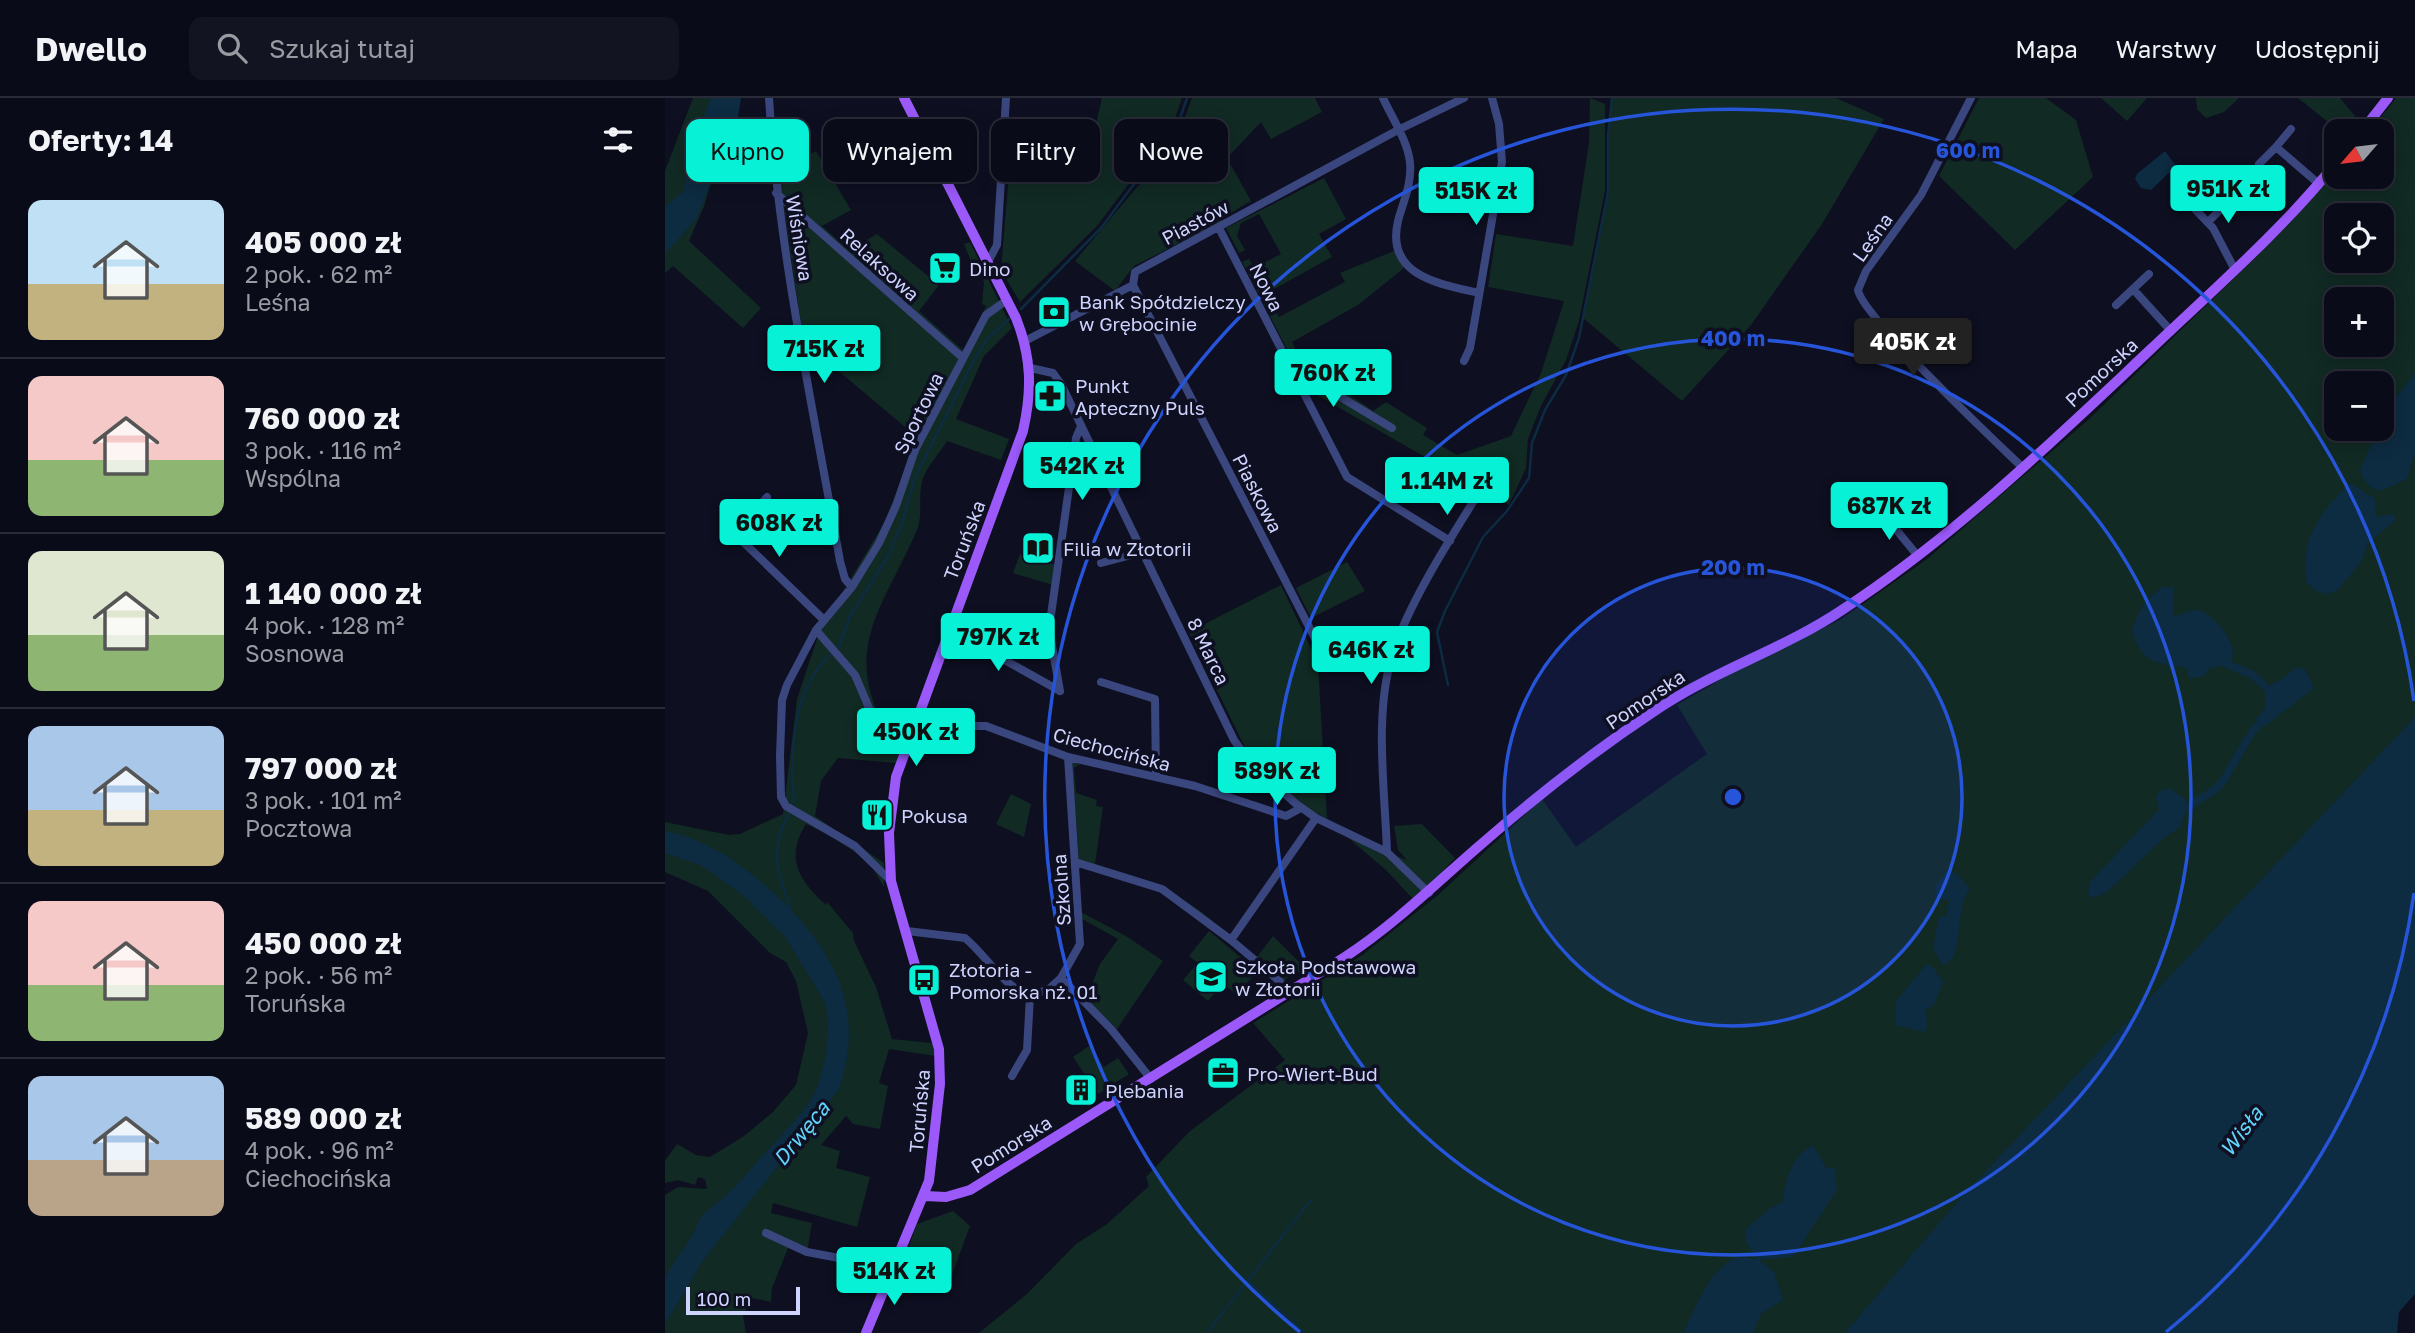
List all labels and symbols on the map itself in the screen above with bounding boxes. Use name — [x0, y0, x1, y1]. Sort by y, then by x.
north arrow — [2324, 119, 2394, 189]
text: 600 m — [1936, 137, 2000, 163]
pin: 951K zł — [2163, 166, 2293, 225]
pin: 515K zł — [1411, 167, 1541, 227]
street label: Wiśniowa — [782, 193, 818, 283]
street label: Piastów — [1158, 195, 1232, 249]
street label: Leśna — [1847, 208, 1897, 266]
street label: Relaksowa — [836, 223, 924, 305]
supermarket icon: Dino — [926, 249, 964, 287]
place label: Dino — [969, 257, 1010, 280]
street label: Nowa — [1245, 259, 1289, 315]
place label: Bank Spółdzielczy w Grębocinie — [1079, 290, 1246, 335]
bank icon: Bank Spółdzielczy w Grębocinie — [1035, 293, 1073, 331]
pin: 405K zł — [1848, 318, 1978, 378]
text: 400 m — [1701, 325, 1765, 351]
pin: 715K zł — [759, 326, 889, 385]
street label: Pomorska — [2060, 333, 2142, 411]
pin: 760K zł — [1268, 350, 1398, 409]
street label: Sportowa — [888, 369, 948, 457]
place label: Punkt Apteczny Puls — [1075, 374, 1205, 419]
pharmacy icon: Punkt Apteczny Puls — [1031, 377, 1069, 415]
pin: 542K zł — [1017, 442, 1147, 502]
street label: Piaskowa — [1228, 450, 1288, 536]
pin: 1.14M zł — [1375, 458, 1519, 517]
pin: 687K zł — [1824, 482, 1954, 542]
street label: Toruńska — [938, 497, 990, 583]
pin: 608K zł — [714, 500, 844, 559]
library icon: Filia w Złotorii — [1019, 529, 1057, 567]
place label: Filia w Złotorii — [1063, 537, 1192, 560]
text: 200 m — [1701, 554, 1765, 580]
pin: 797K zł — [933, 614, 1063, 673]
street label: 8 Marca — [1183, 614, 1235, 688]
pin: 646K zł — [1306, 626, 1436, 686]
street label: Pomorska — [1601, 664, 1689, 734]
pin: 450K zł — [851, 708, 981, 768]
street label: Ciechocińska — [1051, 722, 1173, 776]
pin: 589K zł — [1212, 748, 1342, 807]
centre of rings — [1721, 785, 1745, 809]
restaurant icon: Pokusa — [858, 796, 896, 834]
place label: Pokusa — [901, 804, 968, 827]
street label: Szkolna — [1047, 853, 1075, 927]
place label: Szkoła Podstawowa w Złotorii — [1235, 955, 1416, 1000]
place label: Złotoria - Pomorska nż. 01 — [949, 958, 1098, 1003]
school or university icon: Szkoła Podstawowa w Złotorii — [1192, 958, 1230, 996]
bus stop icon: Złotoria - Pomorska nż. 01 — [905, 961, 943, 999]
office icon: Pro-Wiert-Bud — [1204, 1054, 1242, 1092]
place label: Pro-Wiert-Bud — [1247, 1062, 1378, 1085]
street label: Toruńska — [904, 1068, 934, 1154]
building icon: Plebania — [1062, 1071, 1100, 1109]
place label: Plebania — [1105, 1079, 1184, 1102]
water label: Drwęca — [767, 1095, 836, 1171]
water label: Wisła — [2214, 1100, 2269, 1161]
street label: Pomorska — [966, 1110, 1056, 1178]
pin: 514K zł — [829, 1248, 959, 1307]
scale bar — [686, 1284, 800, 1316]

